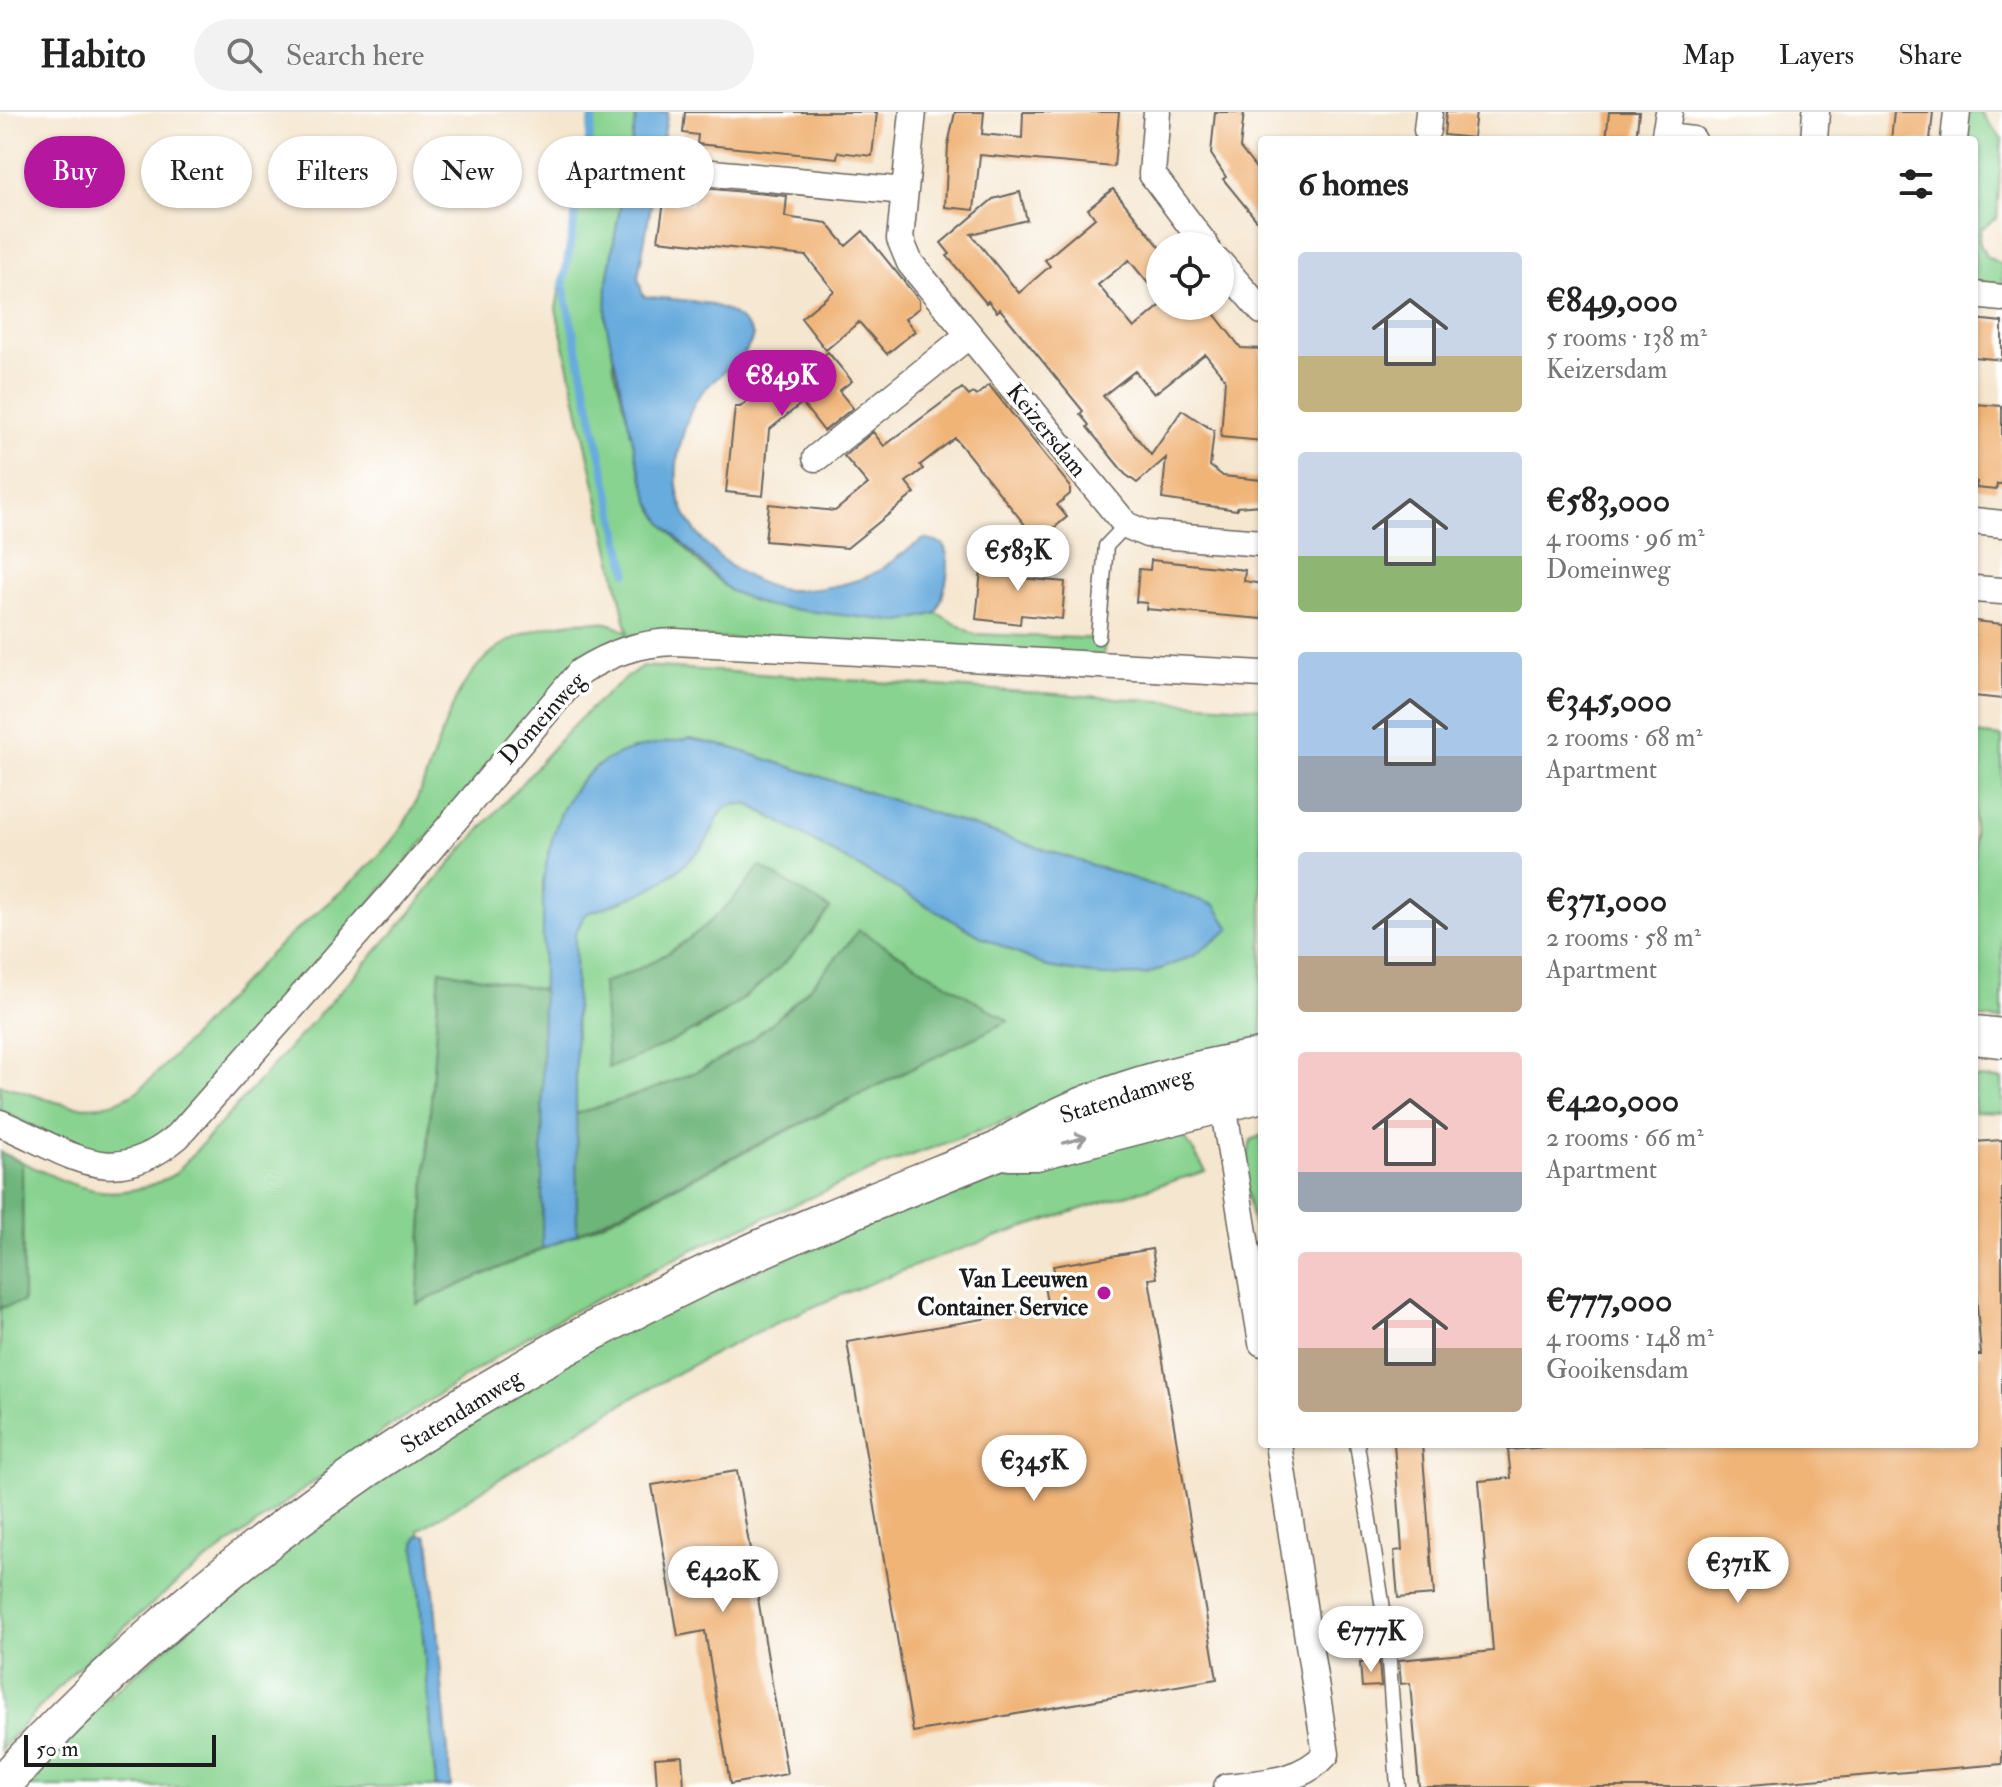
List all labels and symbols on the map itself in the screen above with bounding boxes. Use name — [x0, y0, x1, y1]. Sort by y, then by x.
pin: €849K — [726, 350, 838, 418]
street label: Keizersdam — [999, 377, 1094, 484]
pin: €583K — [962, 525, 1074, 593]
street label: Domeinweg — [493, 664, 593, 771]
street label: Statendamweg — [1056, 1059, 1197, 1131]
one-way arrow — [1061, 1132, 1087, 1147]
place label: Van Leeuwen Container Service — [917, 1264, 1089, 1323]
marker: Van Leeuwen Container Service — [1095, 1284, 1113, 1302]
street label: Statendamweg — [395, 1361, 529, 1461]
pin: €345K — [978, 1435, 1090, 1503]
pin: €371K — [1682, 1537, 1794, 1605]
pin: €420K — [667, 1546, 779, 1614]
pin: €777K — [1315, 1606, 1427, 1674]
scale bar — [24, 1731, 216, 1767]

